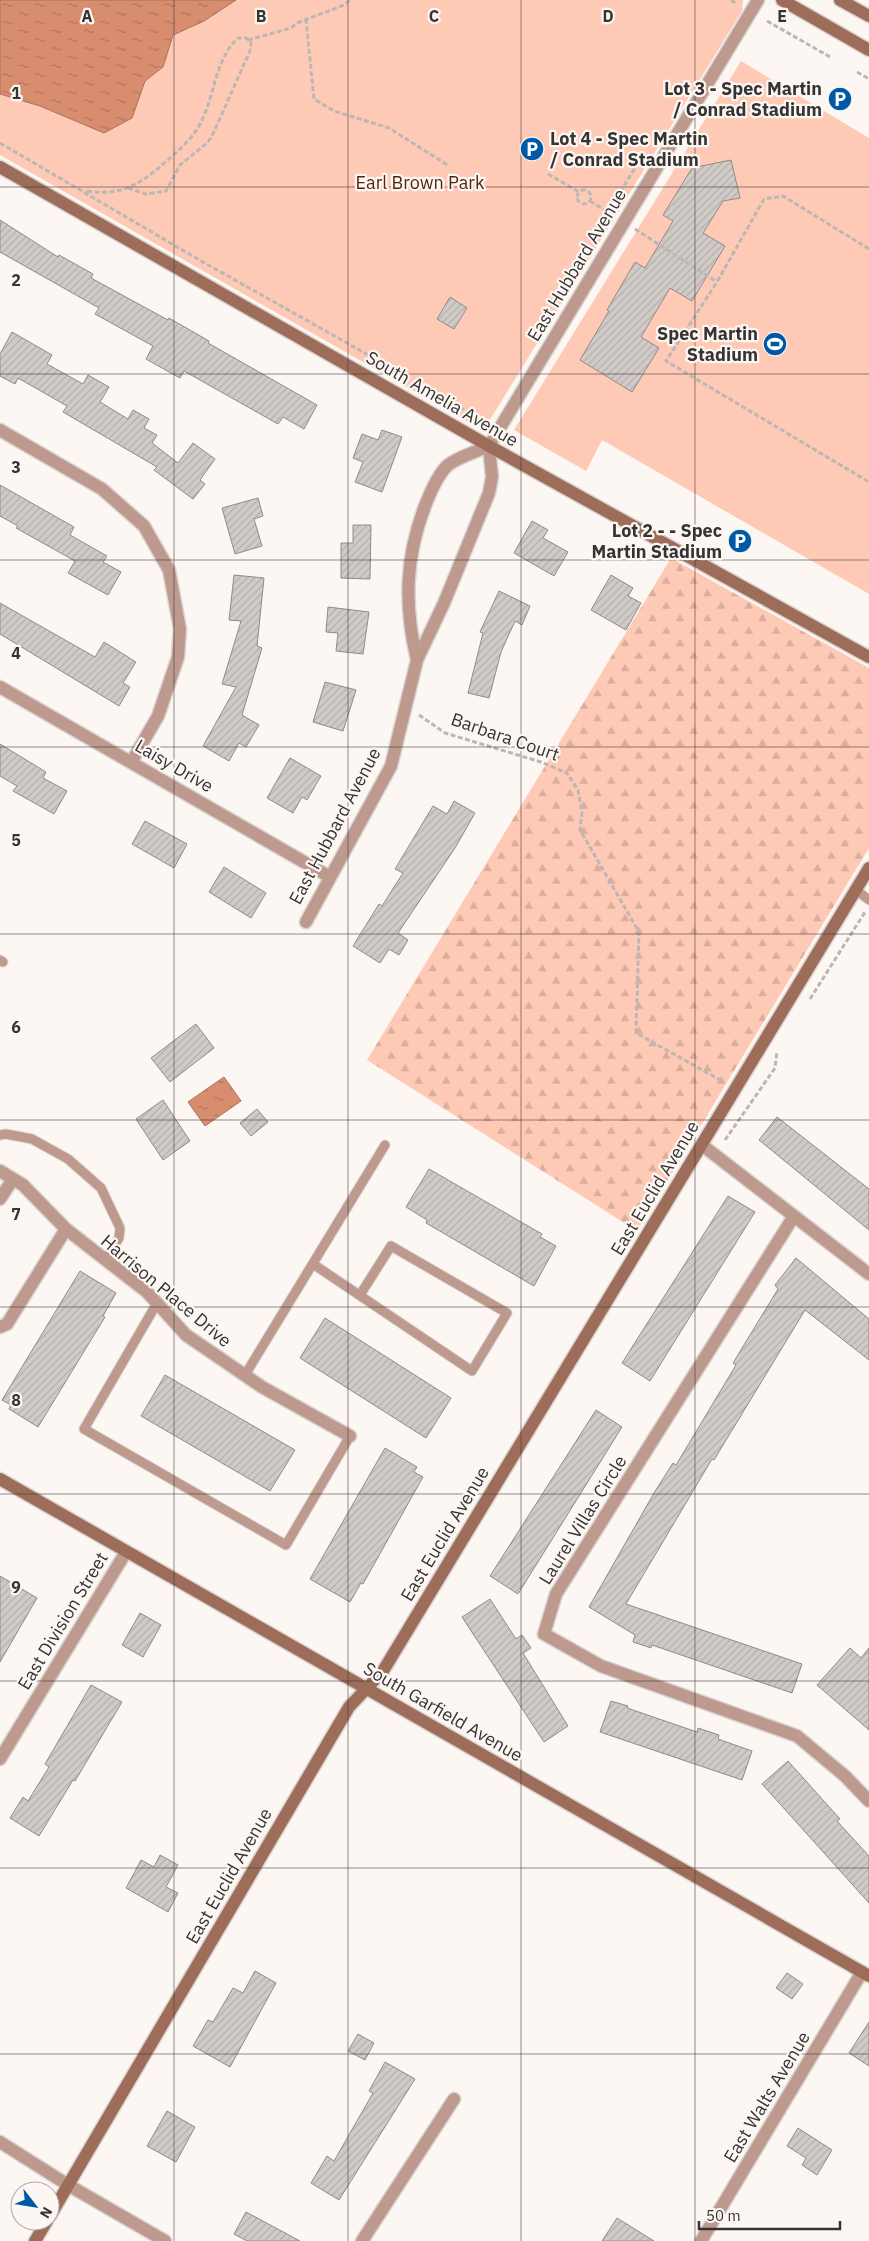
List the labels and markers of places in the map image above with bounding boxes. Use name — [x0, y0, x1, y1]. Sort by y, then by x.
place label: Lot 3 - Spec Martin / Conrad Stadium — [664, 77, 822, 121]
parking icon: Lot 3 - Spec Martin / Conrad Stadium — [827, 86, 853, 112]
place label: Lot 4 - Spec Martin / Conrad Stadium — [550, 127, 708, 171]
parking icon: Lot 4 - Spec Martin / Conrad Stadium — [519, 136, 545, 162]
place label: Spec Martin Stadium — [657, 322, 758, 366]
sports icon: Spec Martin Stadium — [762, 331, 788, 357]
place label: Lot 2 - - Spec Martin Stadium — [591, 519, 722, 563]
parking icon: Lot 2 - - Spec Martin Stadium — [727, 528, 753, 554]

